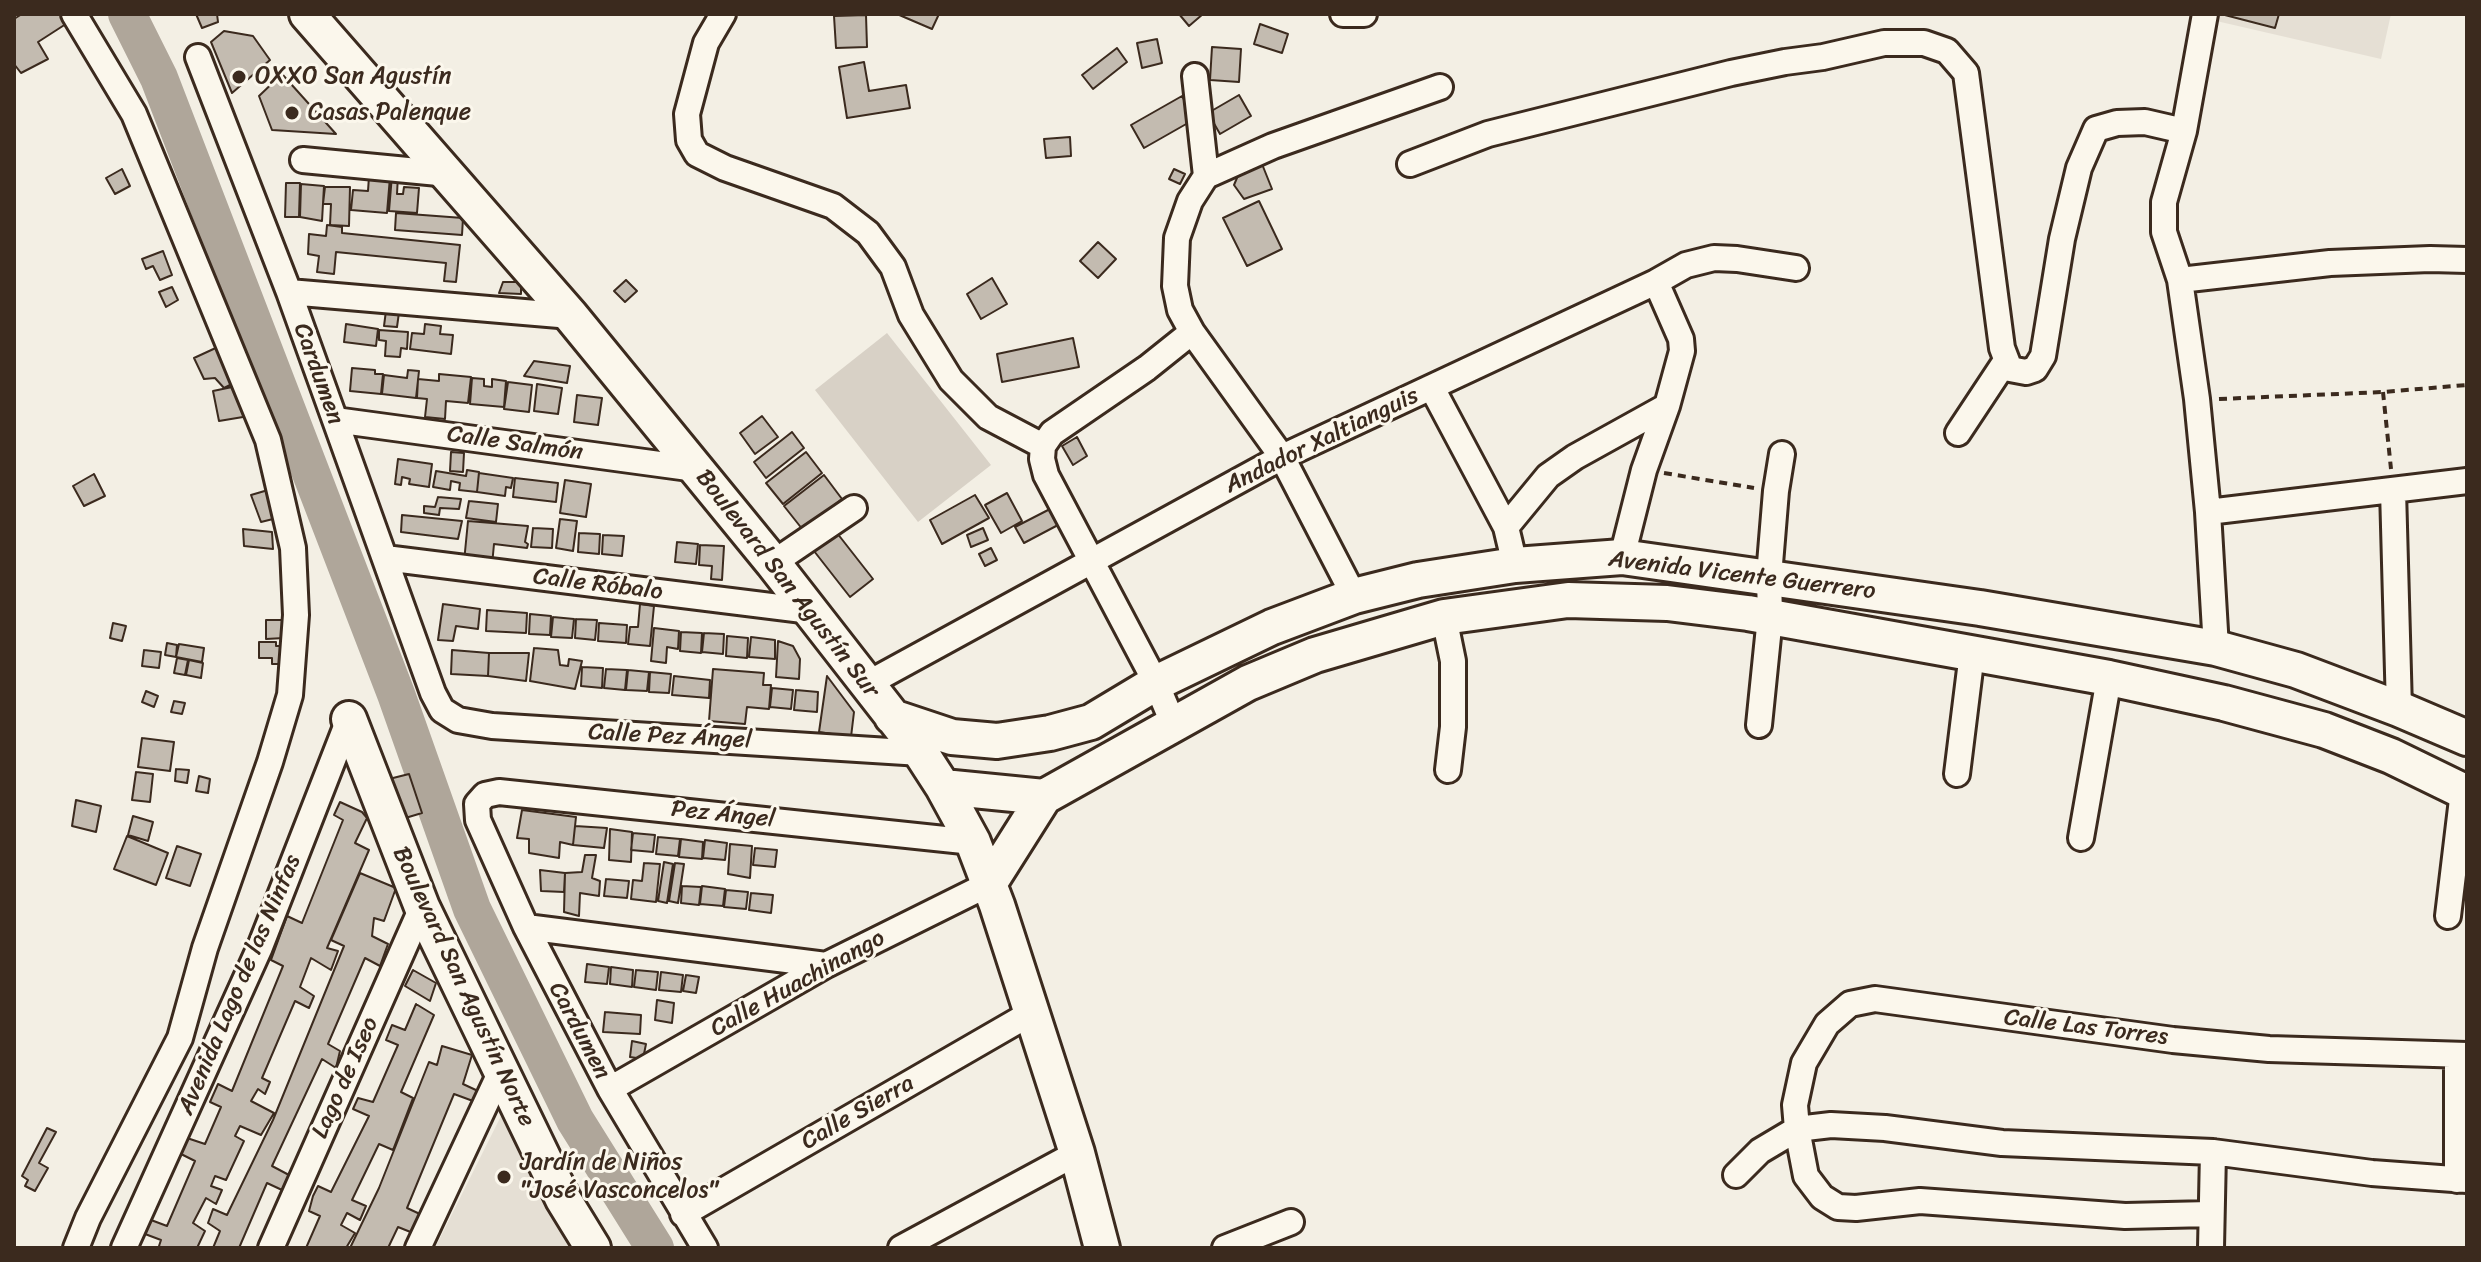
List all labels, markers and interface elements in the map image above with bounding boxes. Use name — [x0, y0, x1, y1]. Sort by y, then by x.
place label: OXXO San Agustín — [255, 63, 451, 91]
marker: OXXO San Agustín — [230, 68, 248, 86]
place label: Casas Palenque — [308, 99, 471, 127]
marker: Casas Palenque — [283, 104, 301, 122]
street label: Cardumen — [286, 320, 350, 428]
street label: Andador Xaltianguis — [1220, 382, 1424, 500]
street label: Calle Salmón — [445, 420, 585, 468]
street label: Boulevard San Agustín Sur — [689, 464, 885, 704]
street label: Avenida Vicente Guerrero — [1607, 545, 1877, 607]
street label: Calle Róbalo — [532, 563, 664, 607]
street label: Calle Pez Ángel — [587, 718, 753, 756]
street label: Pez Ángel — [670, 795, 776, 835]
street label: Boulevard San Agustín Norte — [385, 842, 541, 1132]
street label: Avenida Lago de las Ninfas — [172, 851, 308, 1119]
street label: Calle Huachinango — [706, 924, 890, 1044]
street label: Cardumen — [542, 978, 616, 1084]
street label: Calle Las Torres — [2002, 1004, 2170, 1052]
street label: Lago de Iseo — [306, 1013, 386, 1143]
street label: Calle Sierra — [797, 1069, 919, 1157]
place label: Jardín de Niños "José Vasconcelos" — [520, 1149, 718, 1205]
marker: Jardín de Niños "José Vasconcelos" — [495, 1168, 513, 1186]

